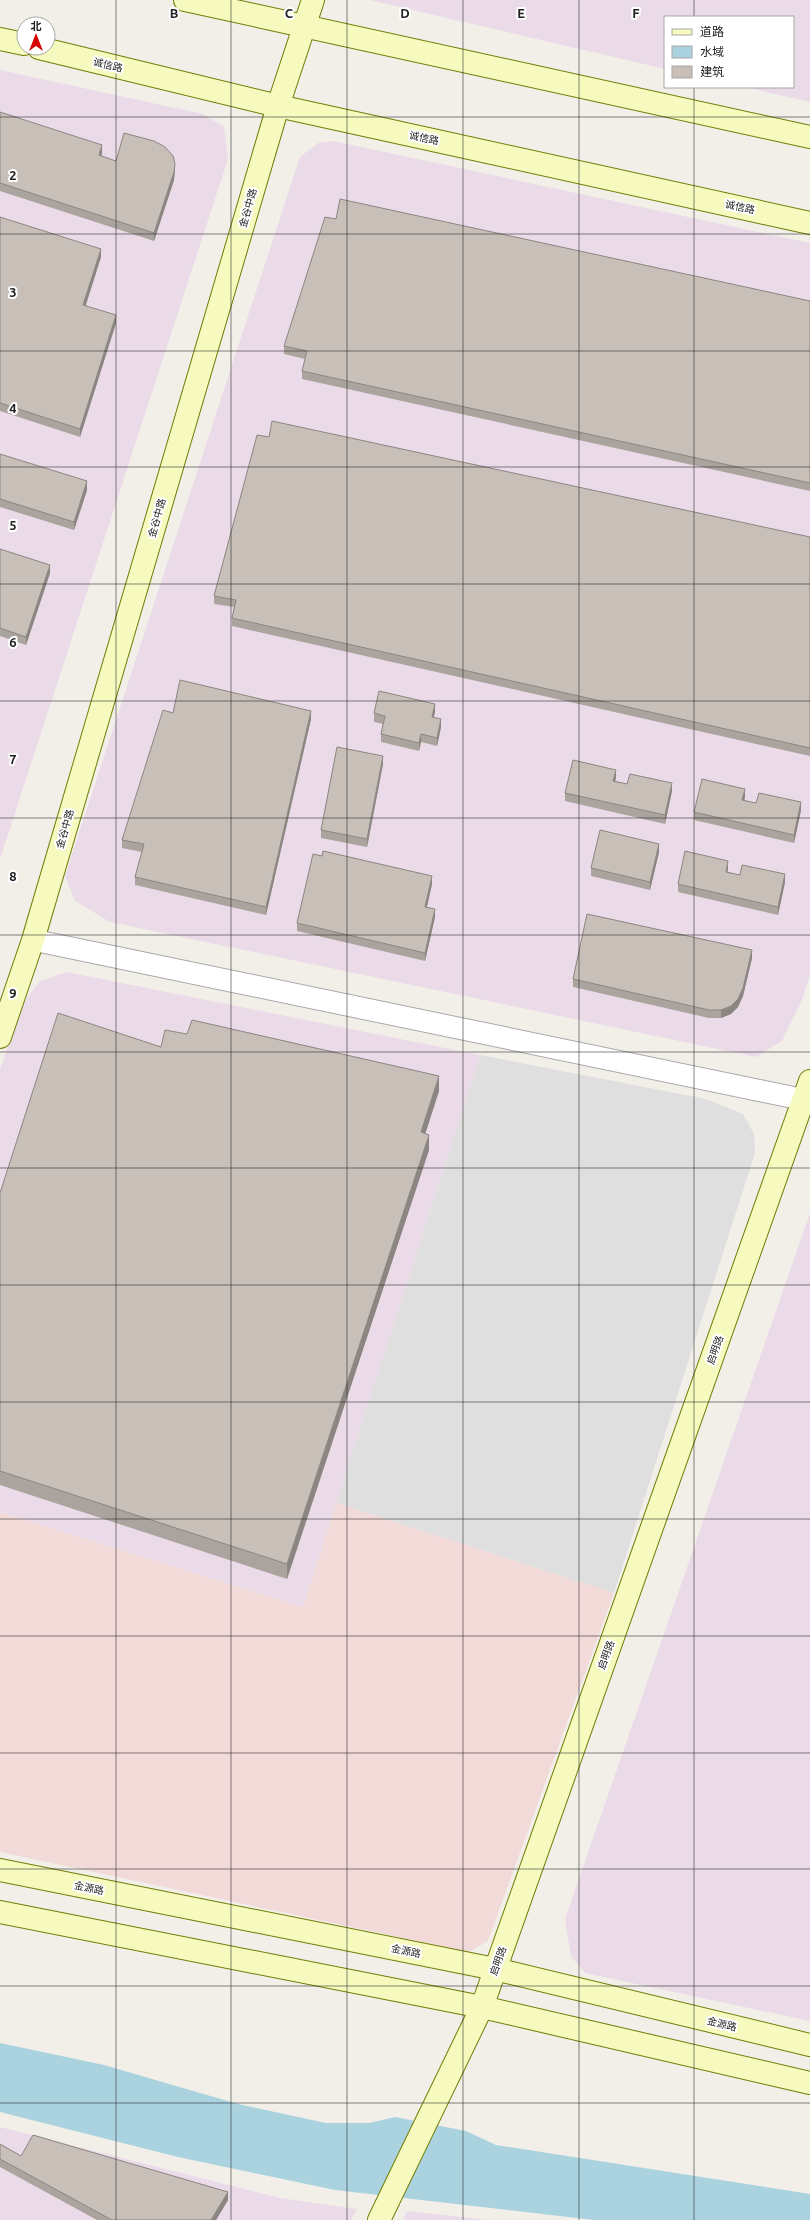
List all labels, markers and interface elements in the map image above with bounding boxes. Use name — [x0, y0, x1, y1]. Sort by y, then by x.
text: B — [170, 6, 179, 20]
text: C — [285, 6, 294, 20]
text: D — [400, 6, 410, 20]
text: E — [517, 6, 525, 20]
text: F — [632, 6, 640, 20]
north arrow — [16, 16, 56, 56]
legend — [664, 16, 794, 88]
text: 北 — [31, 20, 42, 32]
text: 道路 — [700, 25, 724, 38]
text: 水域 — [700, 45, 724, 58]
street label: 诚信路 — [92, 56, 124, 74]
text: 建筑 — [700, 65, 724, 78]
street label: 诚信路 — [408, 130, 440, 146]
text: 2 — [9, 168, 17, 182]
street label: 金谷中路 — [237, 187, 259, 229]
street label: 诚信路 — [724, 199, 756, 215]
text: 3 — [9, 285, 17, 299]
text: 4 — [9, 401, 17, 415]
street label: 金谷中路 — [146, 497, 168, 539]
text: 5 — [9, 518, 17, 532]
text: 6 — [9, 635, 17, 649]
text: 7 — [9, 752, 17, 766]
street label: 金谷中路 — [54, 808, 76, 850]
text: 8 — [9, 869, 17, 883]
text: 9 — [9, 986, 17, 1000]
street label: 启明路 — [705, 1334, 725, 1366]
street label: 启明路 — [596, 1639, 616, 1671]
street label: 金源路 — [73, 1880, 105, 1896]
street label: 金源路 — [390, 1943, 422, 1959]
street label: 启明路 — [488, 1945, 508, 1977]
street label: 金源路 — [706, 2015, 738, 2033]

